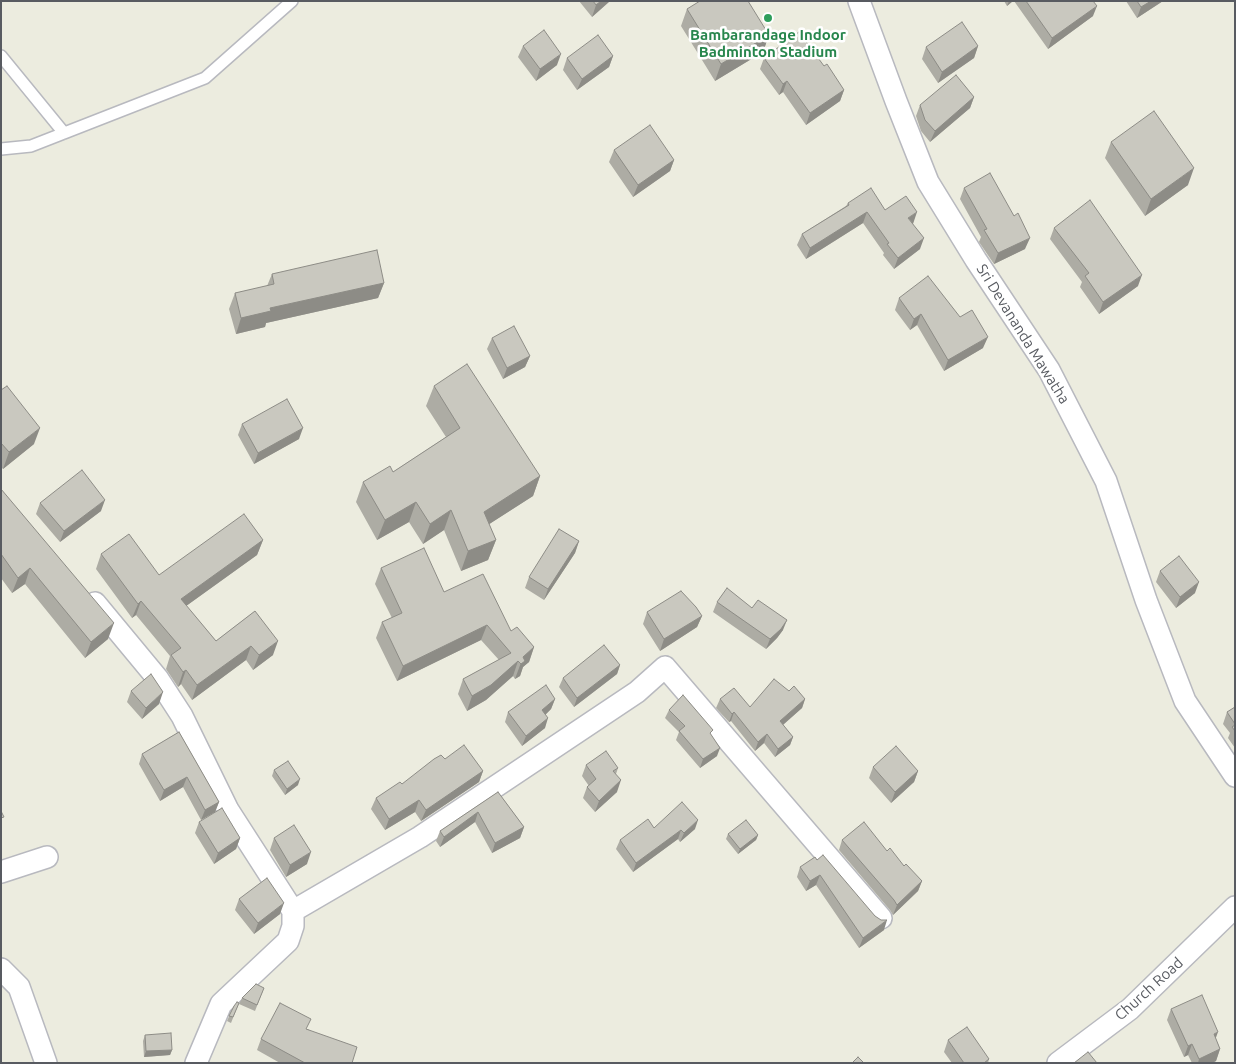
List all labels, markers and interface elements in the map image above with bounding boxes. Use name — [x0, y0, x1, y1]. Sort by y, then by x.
marker: Bambarandage Indoor Badminton Stadium — [762, 12, 774, 24]
place label: Bambarandage Indoor Badminton Stadium — [690, 26, 846, 61]
street label: Sri Devananda Mawatha — [973, 261, 1073, 407]
street label: Church Road — [1111, 954, 1187, 1024]

